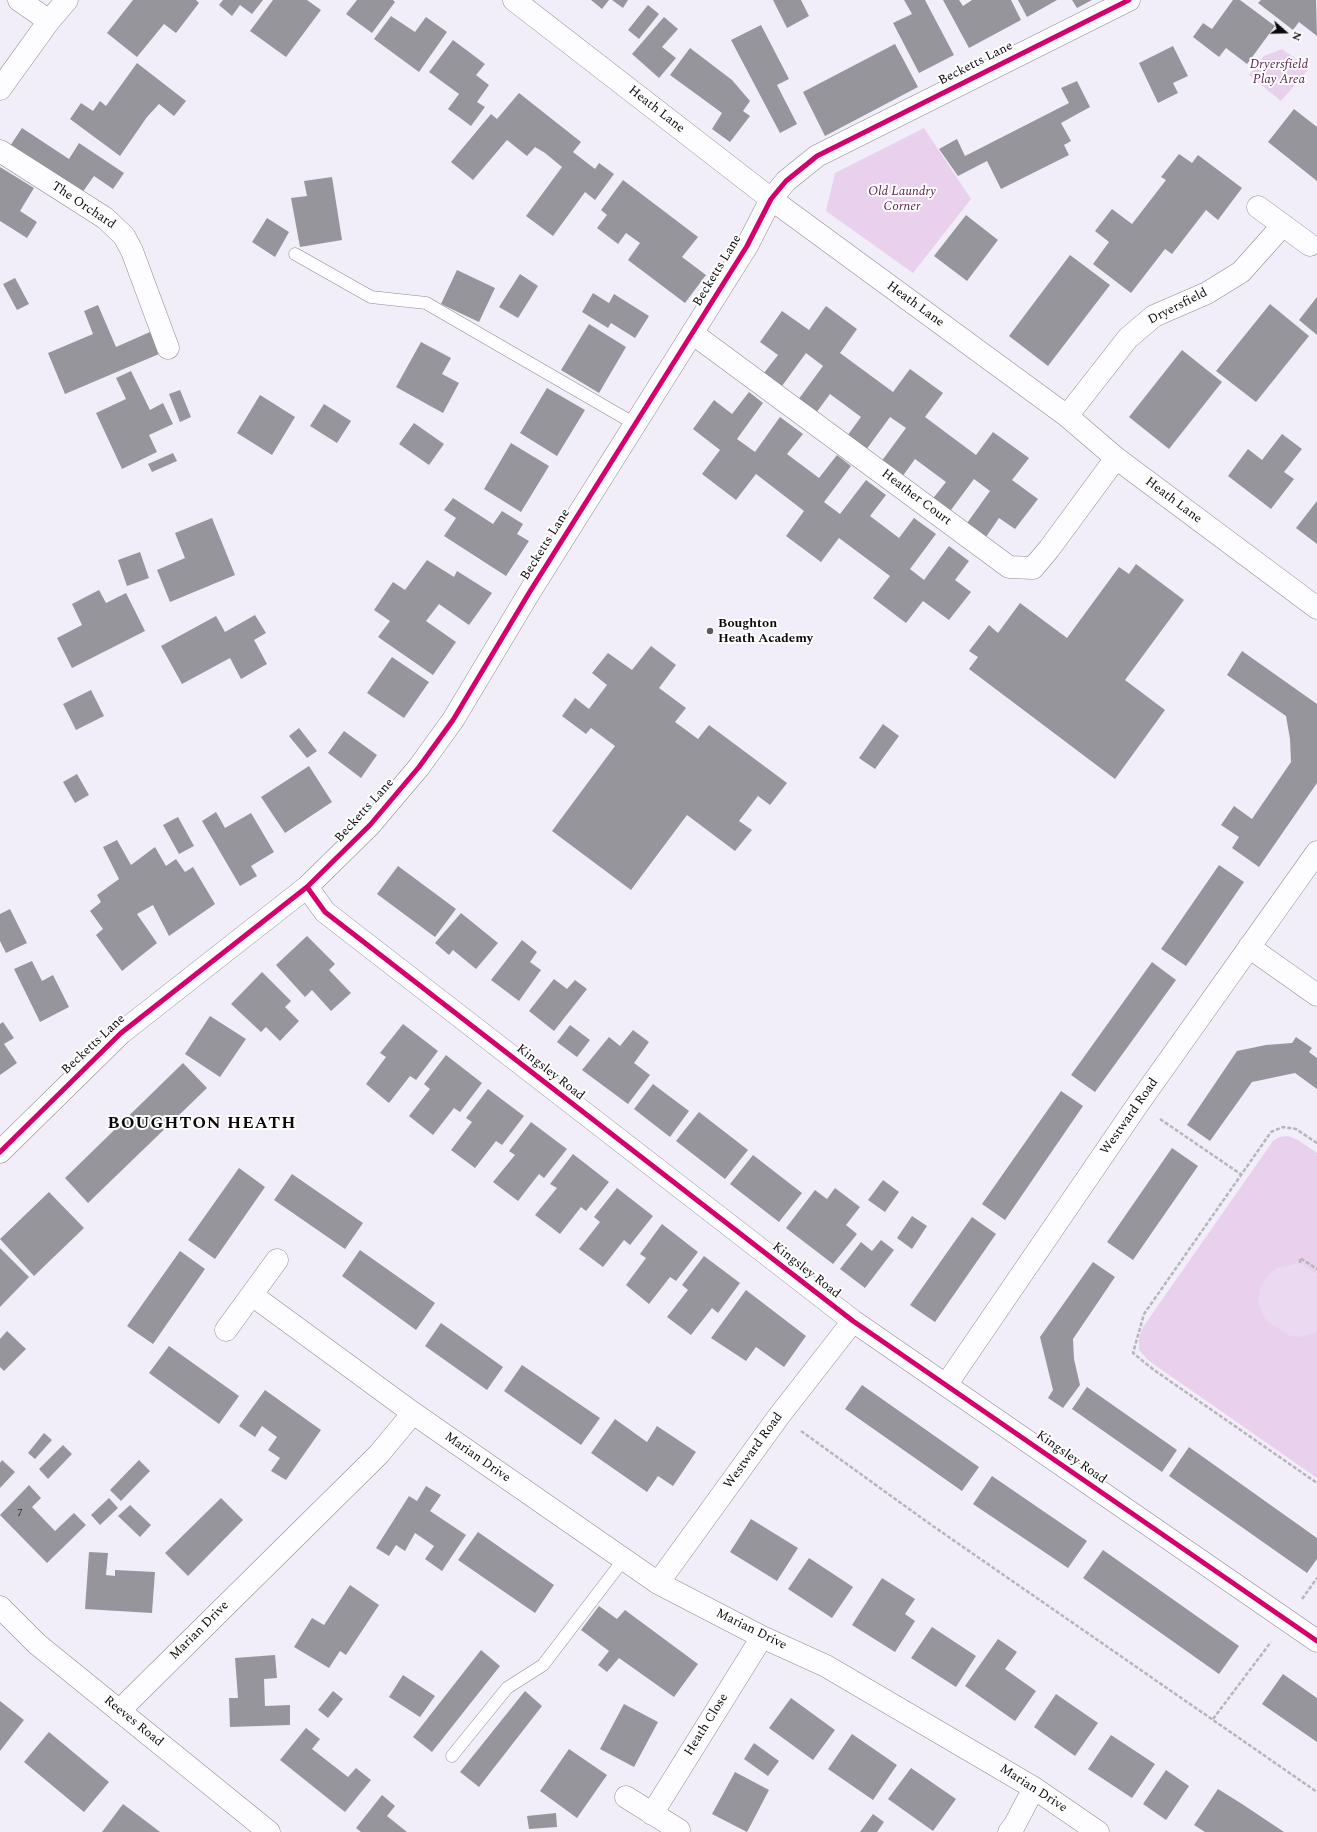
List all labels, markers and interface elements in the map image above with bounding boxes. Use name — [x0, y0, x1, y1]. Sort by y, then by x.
north arrow — [1265, 12, 1305, 52]
text: N — [1287, 29, 1306, 43]
street label: Becketts Lane — [936, 39, 1016, 89]
park label: Dryersfield Play Area — [1250, 57, 1308, 88]
street label: Heath Lane — [625, 83, 687, 137]
street label: The Orchard — [48, 179, 118, 233]
park label: Old Laundry Corner — [868, 184, 936, 215]
street label: Becketts Lane — [690, 232, 746, 310]
street label: Heath Lane — [883, 279, 947, 331]
street label: Dryersfield — [1146, 285, 1210, 329]
street label: Heather Court — [878, 467, 954, 529]
street label: Heath Lane — [1142, 475, 1204, 527]
street label: Becketts Lane — [518, 507, 574, 583]
place label: Boughton Heath Academy — [718, 616, 813, 647]
marker: Boughton Heath Academy — [705, 626, 715, 636]
street label: Becketts Lane — [332, 776, 398, 846]
street label: Becketts Lane — [59, 1012, 129, 1078]
street label: Kingsley Road — [513, 1042, 587, 1104]
street label: Westward Road — [1098, 1076, 1162, 1158]
district label: BOUGHTON HEATH — [108, 1115, 296, 1135]
street label: Kingsley Road — [769, 1240, 843, 1302]
street label: Westward Road — [721, 1410, 787, 1492]
street label: Kingsley Road — [1033, 1428, 1109, 1488]
street label: Marian Drive — [441, 1430, 513, 1486]
house number: 7 — [17, 1507, 23, 1521]
street label: Marian Drive — [167, 1598, 233, 1664]
street label: Marian Drive — [713, 1606, 789, 1654]
street label: Heath Close — [682, 1691, 732, 1759]
street label: Reeves Road — [100, 1693, 166, 1751]
street label: Marian Drive — [996, 1761, 1070, 1817]

